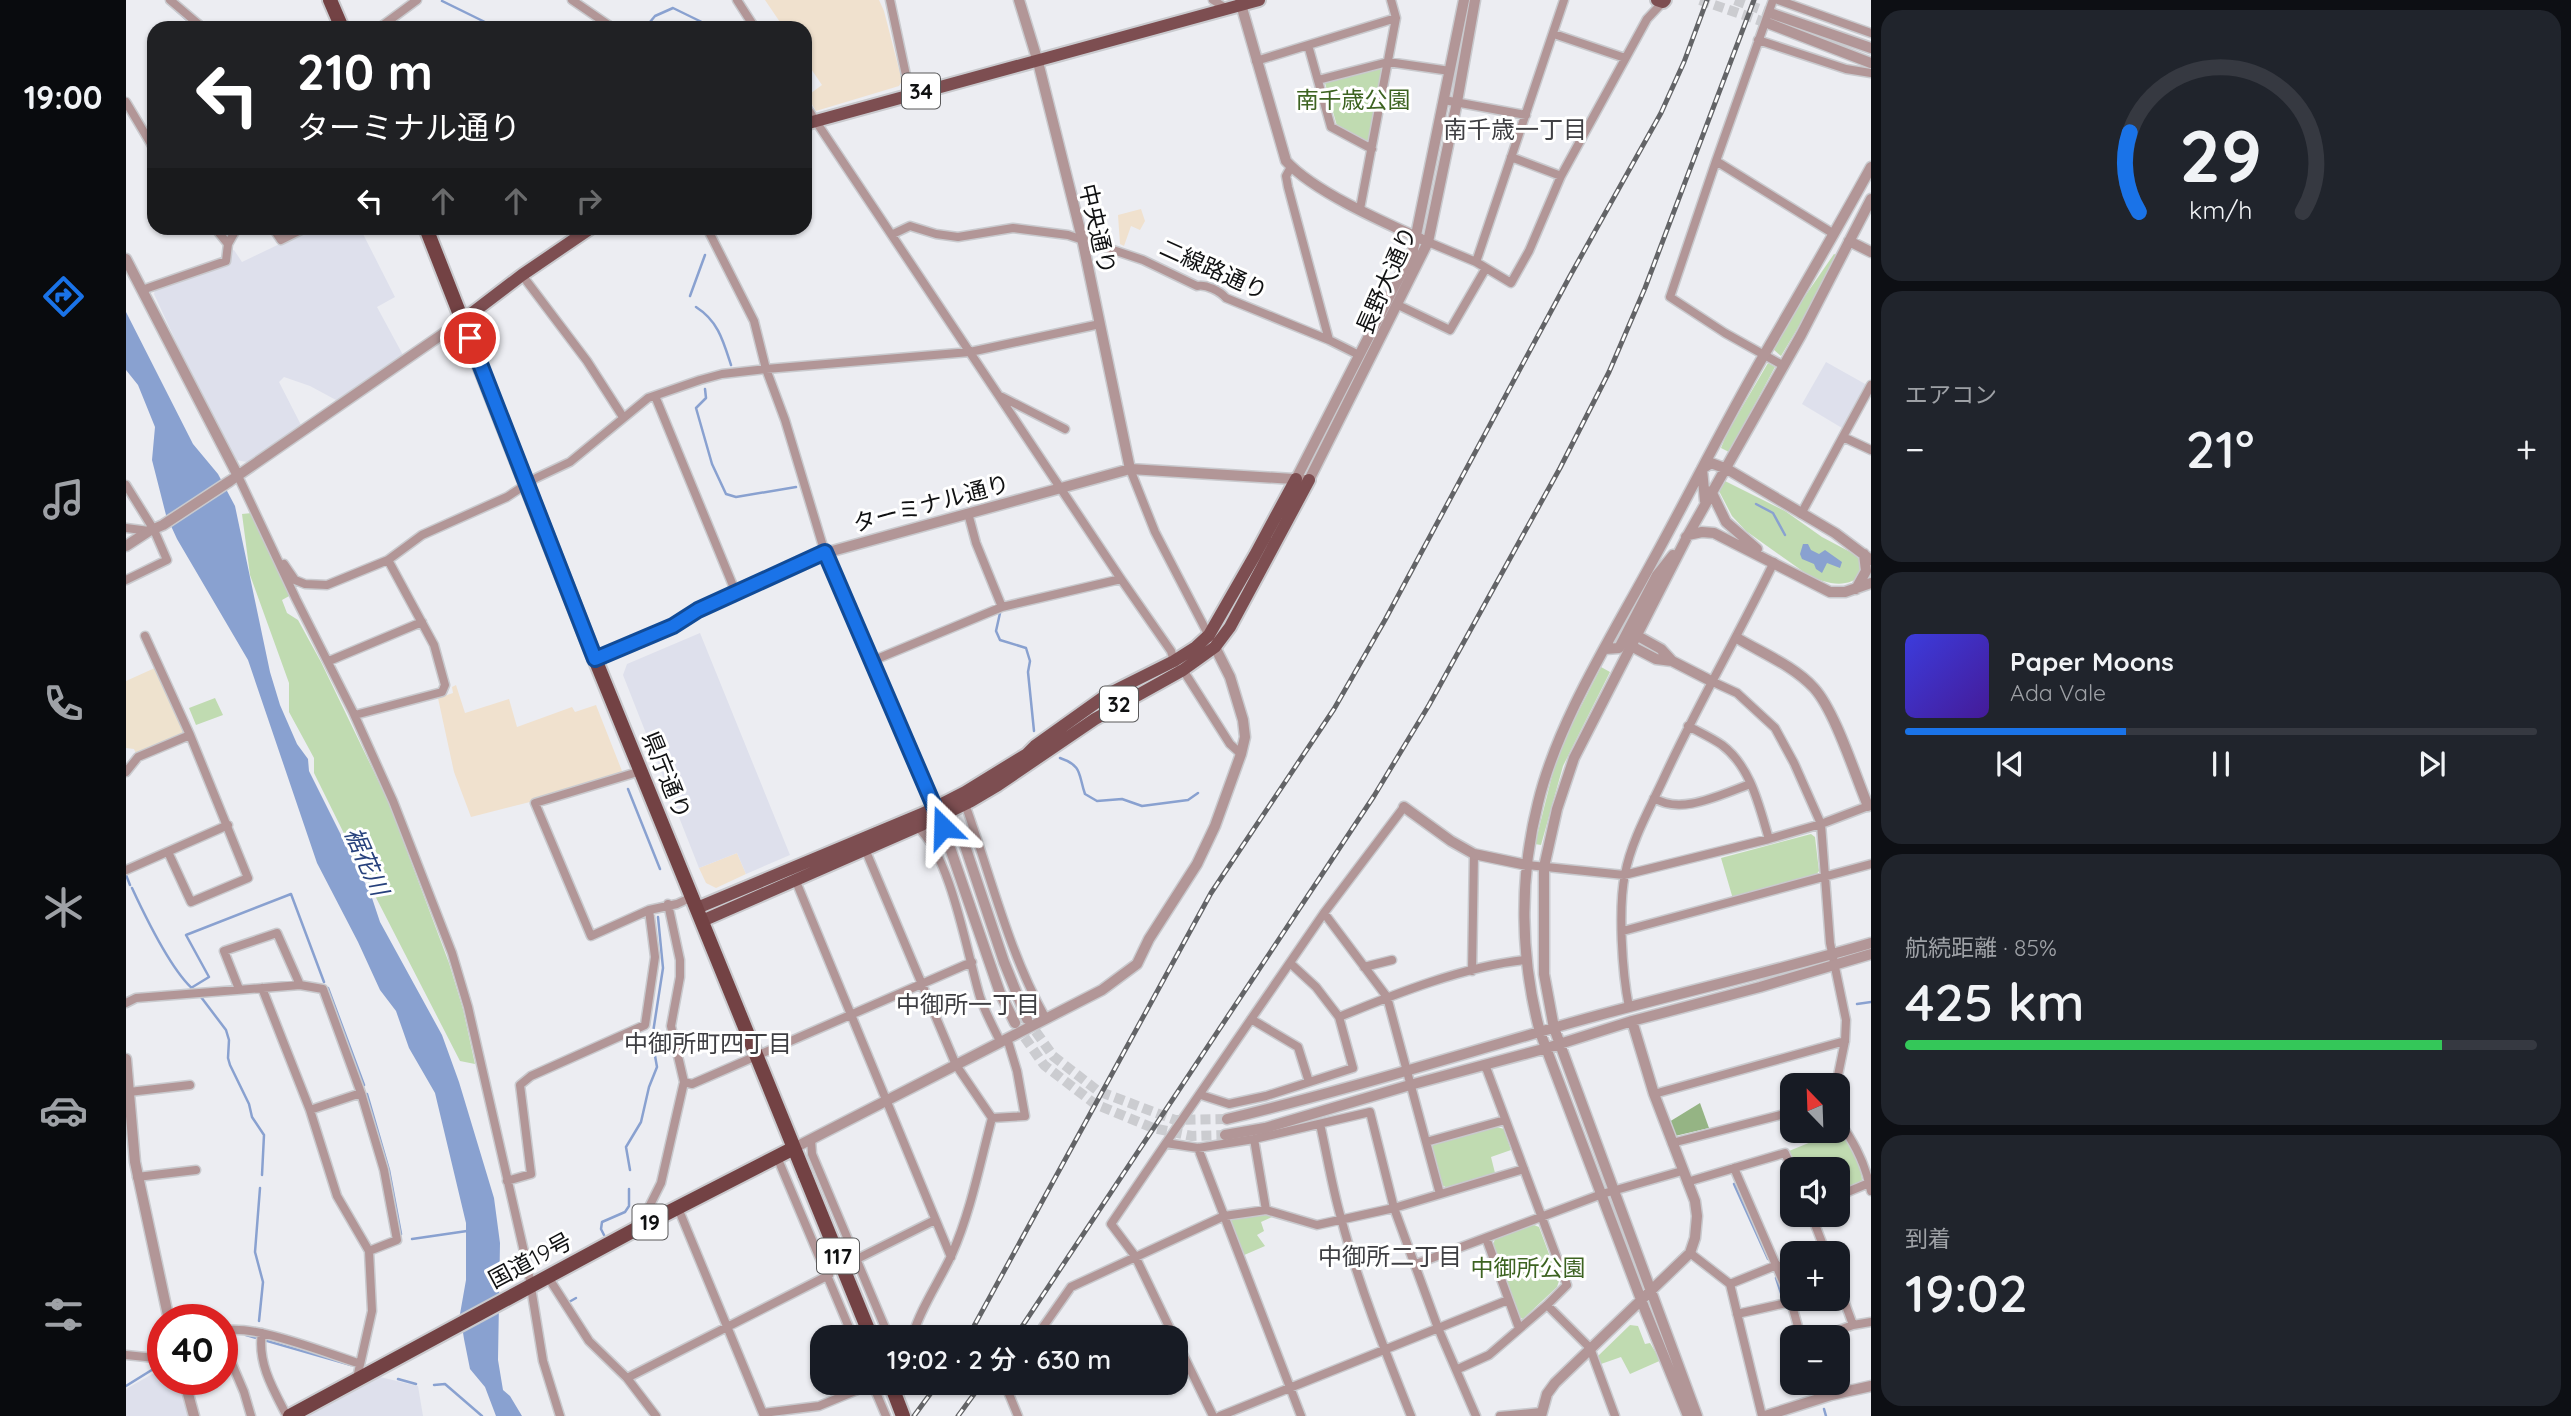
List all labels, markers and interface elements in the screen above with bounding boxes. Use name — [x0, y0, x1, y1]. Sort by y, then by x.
text: 210 m — [297, 41, 433, 102]
icon: left — [182, 49, 273, 140]
road number: 34 — [902, 74, 940, 108]
text: 19:00 — [24, 77, 102, 117]
park label: 南千歳公園 — [1296, 85, 1411, 114]
text: ターミナル通り — [297, 107, 521, 147]
text: 29 — [2180, 109, 2262, 200]
district label: 南千歳一丁目 — [1443, 114, 1587, 144]
street label: 中央通り — [1074, 181, 1122, 277]
icon: left — [351, 182, 389, 220]
icon: ahead — [424, 182, 462, 220]
icon: ahead — [497, 182, 535, 220]
icon: right — [570, 182, 608, 220]
text: km/h — [2189, 193, 2253, 224]
street label: 長野大通り — [1349, 222, 1423, 338]
street label: 二線路通り — [1156, 232, 1272, 306]
icon: directions — [39, 272, 88, 321]
pin — [440, 308, 500, 368]
icon: arrive — [451, 319, 489, 357]
text: エアコン — [1905, 380, 1997, 409]
text: 21° — [2186, 416, 2254, 481]
text: − — [1905, 425, 1925, 473]
text: + — [2516, 425, 2537, 473]
street label: ターミナル通り — [849, 468, 1013, 538]
icon: music — [39, 475, 88, 524]
text: Paper Moons — [2010, 645, 2174, 678]
text: Ada Vale — [2010, 678, 2106, 707]
icon: phone — [39, 679, 88, 728]
road number: 32 — [1100, 686, 1138, 722]
street label: 県庁通り — [636, 727, 698, 823]
icon: previous — [1991, 745, 2029, 783]
icon: pause — [2202, 745, 2240, 783]
icon: next — [2413, 745, 2451, 783]
position arrow — [906, 790, 980, 864]
water label: 裾花川 — [339, 822, 397, 903]
icon: climate — [39, 883, 88, 932]
text: 航続距離 · 85% — [1905, 933, 2057, 962]
text: 425 km — [1905, 969, 2085, 1034]
district label: 中御所一丁目 — [896, 989, 1040, 1019]
district label: 中御所町四丁目 — [624, 1028, 792, 1058]
north arrow — [1780, 1073, 1850, 1143]
map controls — [1780, 1073, 1850, 1395]
icon: car — [39, 1086, 88, 1135]
button: sound — [1780, 1157, 1850, 1227]
road number: 19 — [632, 1204, 668, 1240]
text: 到着 — [1905, 1224, 1951, 1253]
street label: 国道19号 — [483, 1226, 577, 1294]
road number: 117 — [817, 1238, 859, 1274]
district label: 中御所二丁目 — [1318, 1241, 1462, 1271]
button: + — [1780, 1241, 1850, 1311]
park label: 中御所公園 — [1471, 1253, 1586, 1282]
text: 19:02 — [1905, 1260, 2028, 1325]
icon: filters — [39, 1290, 88, 1339]
speed limit sign: 40 — [147, 1304, 238, 1395]
button: − — [1780, 1325, 1850, 1395]
text: 19:02 · 2 分 · 630 m — [887, 1343, 1111, 1376]

